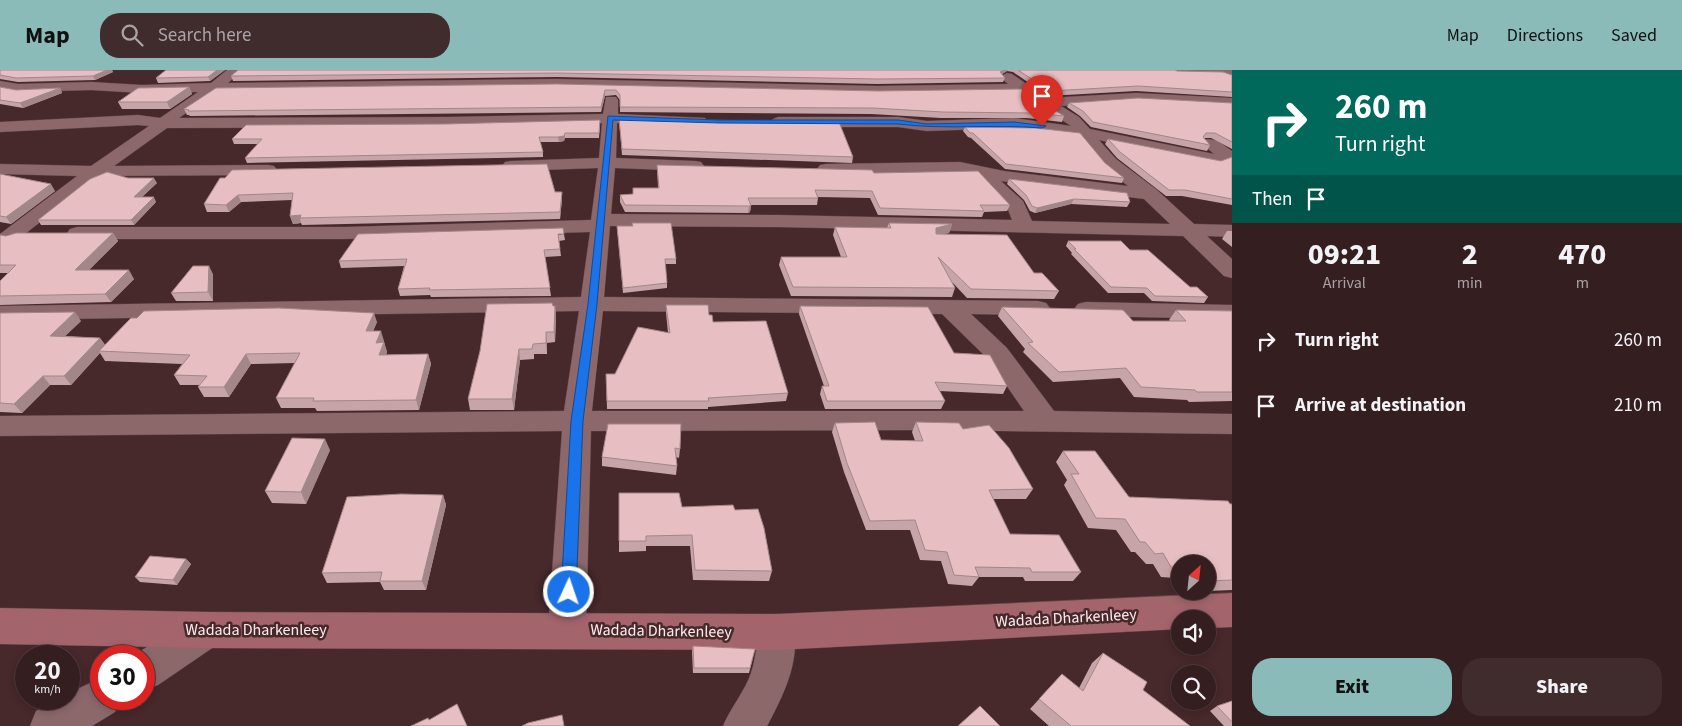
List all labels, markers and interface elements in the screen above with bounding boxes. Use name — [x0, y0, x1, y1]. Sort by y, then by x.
search box — [100, 13, 450, 58]
text: Map — [25, 18, 70, 53]
icon: search — [118, 21, 146, 49]
text: Search here — [158, 22, 251, 49]
text: Map — [1447, 23, 1479, 48]
text: Directions — [1507, 23, 1583, 48]
text: Saved — [1611, 23, 1657, 48]
pin — [1021, 75, 1063, 126]
icon: arrive — [1028, 82, 1056, 110]
text: 260 m — [1335, 82, 1427, 132]
icon: right — [1252, 90, 1317, 155]
text: Turn right — [1335, 128, 1425, 160]
icon: arrive — [1302, 185, 1330, 213]
text: Then — [1252, 186, 1292, 213]
text: 09:21 — [1308, 233, 1381, 276]
text: 2 — [1462, 233, 1478, 276]
text: 470 — [1558, 233, 1606, 276]
text: Arrival — [1323, 272, 1366, 294]
text: min — [1457, 272, 1483, 294]
text: m — [1576, 272, 1589, 294]
icon: right — [1252, 327, 1280, 355]
text: Turn right — [1295, 327, 1379, 354]
text: 260 m — [1614, 327, 1662, 354]
icon: arrive — [1252, 392, 1280, 420]
text: Arrive at destination — [1295, 392, 1466, 419]
text: 210 m — [1614, 392, 1662, 419]
north arrow — [1171, 555, 1216, 600]
map controls — [1171, 555, 1216, 710]
position arrow — [542, 565, 594, 617]
street label: Wadada Dharkenleey — [995, 603, 1138, 633]
button: sound — [1171, 610, 1216, 655]
street label: Wadada Dharkenleey — [185, 619, 327, 641]
street label: Wadada Dharkenleey — [590, 619, 732, 643]
speed limit sign: 30 — [90, 645, 155, 710]
text: 20 — [34, 653, 61, 689]
button: Exit — [1252, 658, 1452, 716]
button: Share — [1462, 658, 1662, 716]
button: search — [1171, 665, 1216, 710]
text: km/h — [34, 681, 61, 698]

